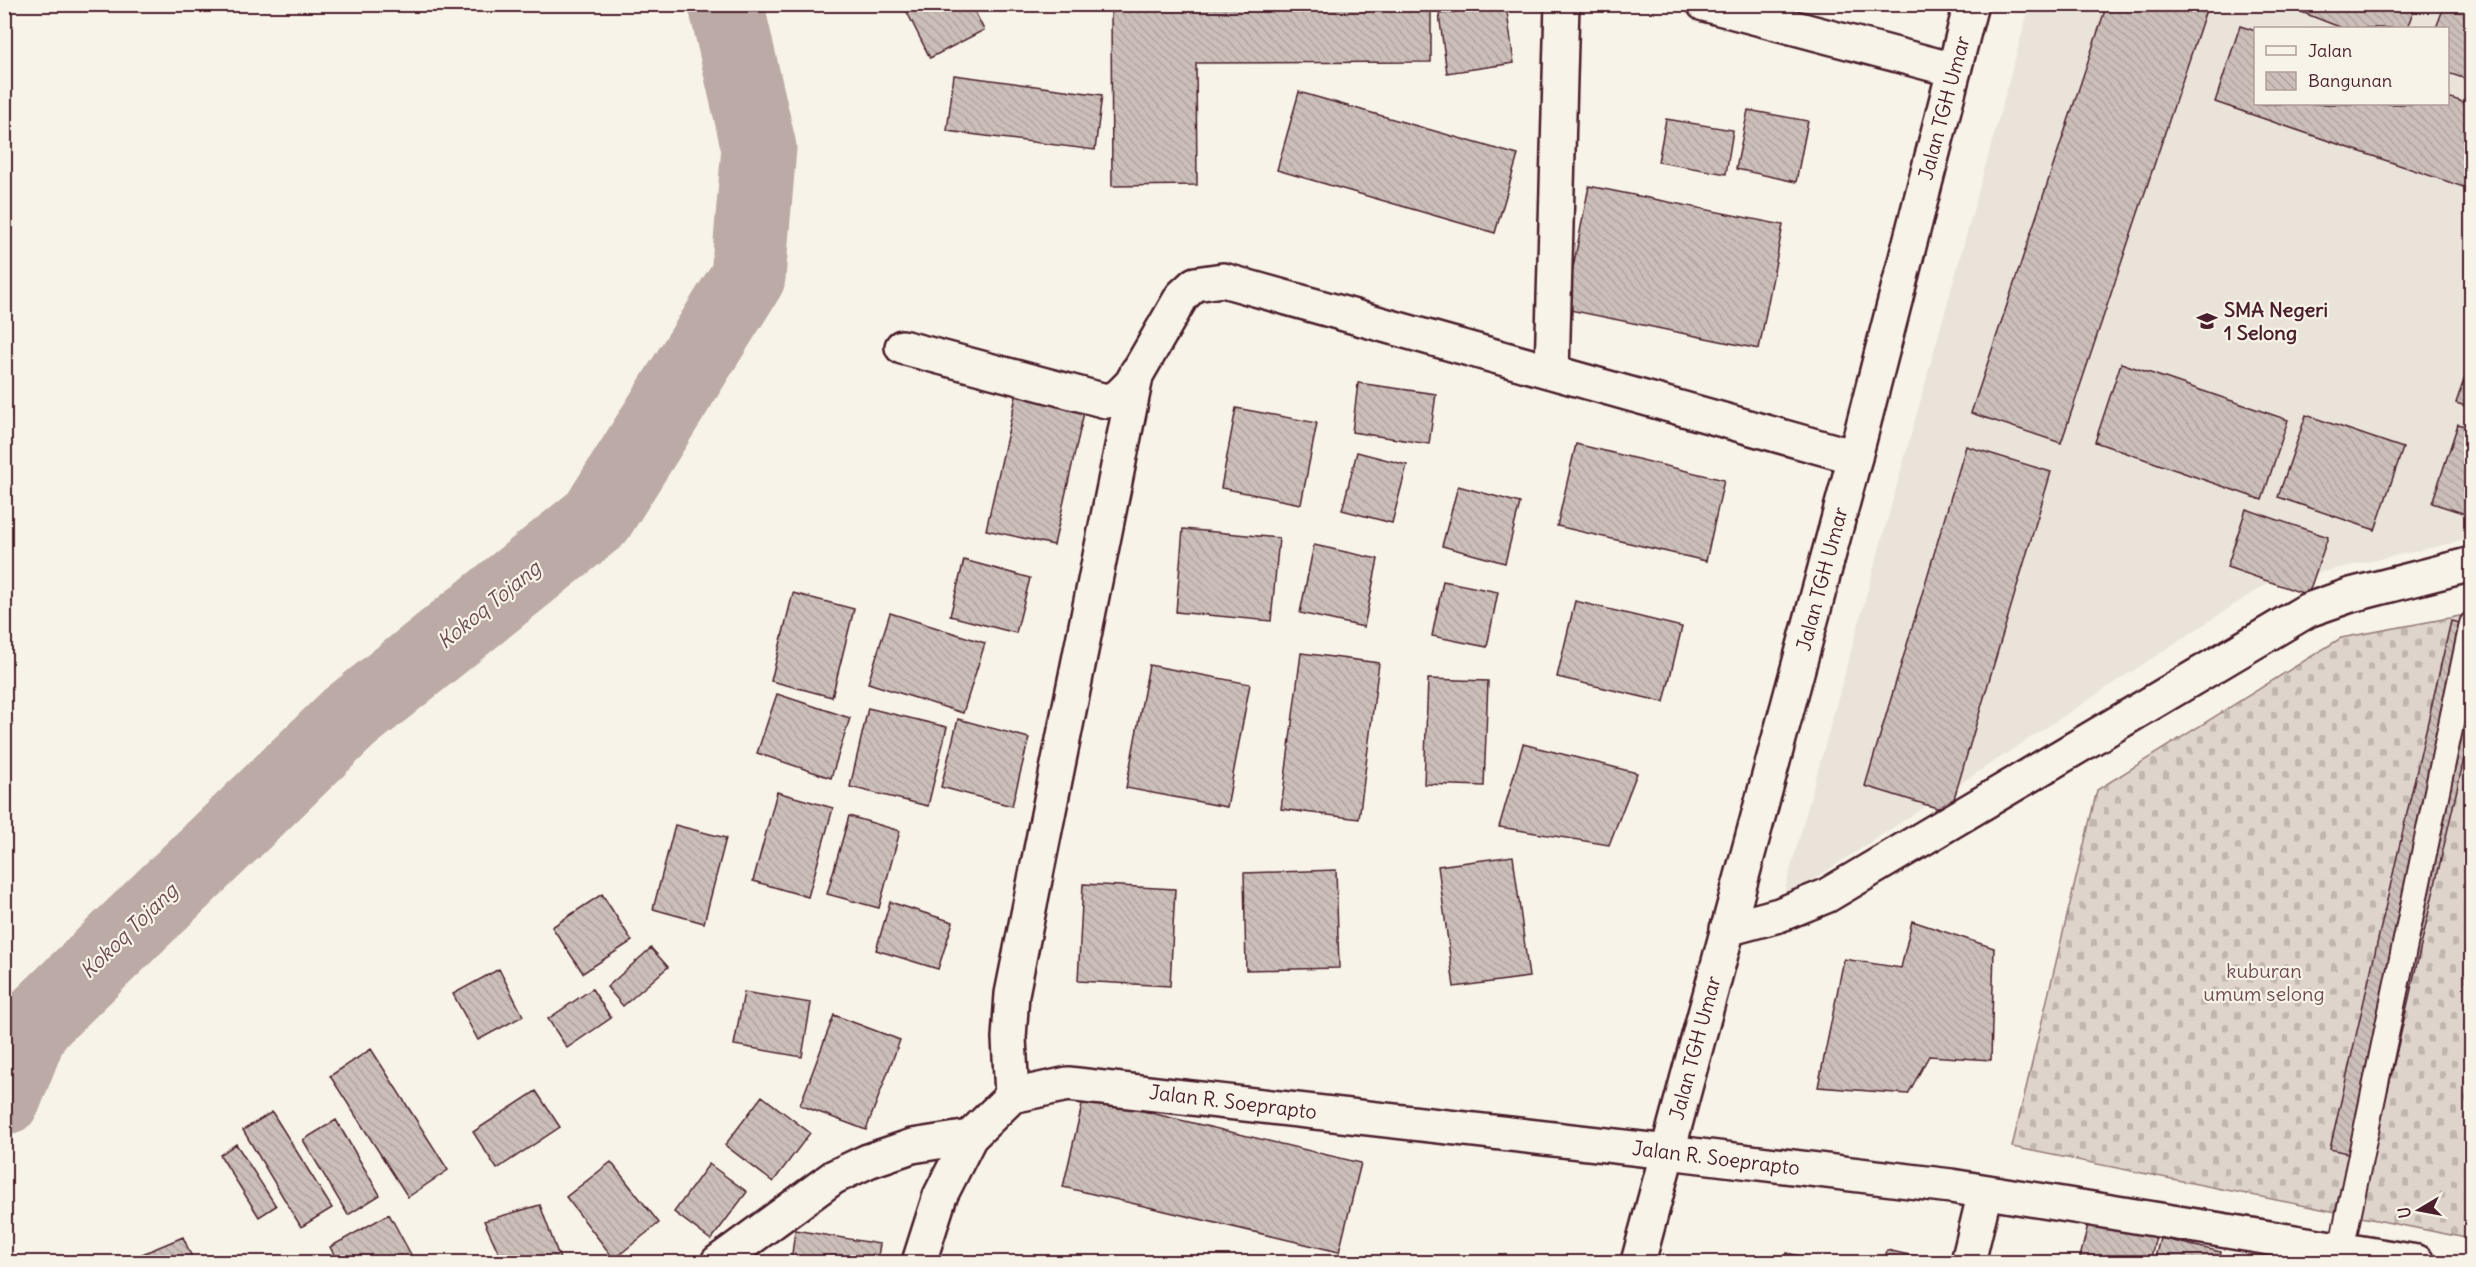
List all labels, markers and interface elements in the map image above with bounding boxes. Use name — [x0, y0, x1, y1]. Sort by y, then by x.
legend — [2254, 27, 2449, 105]
street label: Jalan TGH Umar — [1912, 33, 1975, 183]
text: Jalan — [2308, 39, 2352, 62]
text: Bangunan — [2308, 69, 2392, 92]
place label: SMA Negeri 1 Selong — [2224, 297, 2328, 345]
school or university icon: SMA Negeri 1 Selong — [2195, 309, 2219, 333]
street label: Jalan TGH Umar — [1790, 504, 1853, 654]
water label: Kokoq Tojang — [431, 554, 547, 655]
water label: Kokoq Tojang — [74, 876, 184, 984]
park label: kuburan umum selong — [2203, 958, 2325, 1006]
street label: Jalan TGH Umar — [1663, 973, 1726, 1123]
street label: Jalan R. Soeprapto — [1148, 1079, 1318, 1124]
street label: Jalan R. Soeprapto — [1631, 1135, 1801, 1180]
north arrow — [2389, 1180, 2449, 1240]
text: U — [2393, 1205, 2415, 1220]

